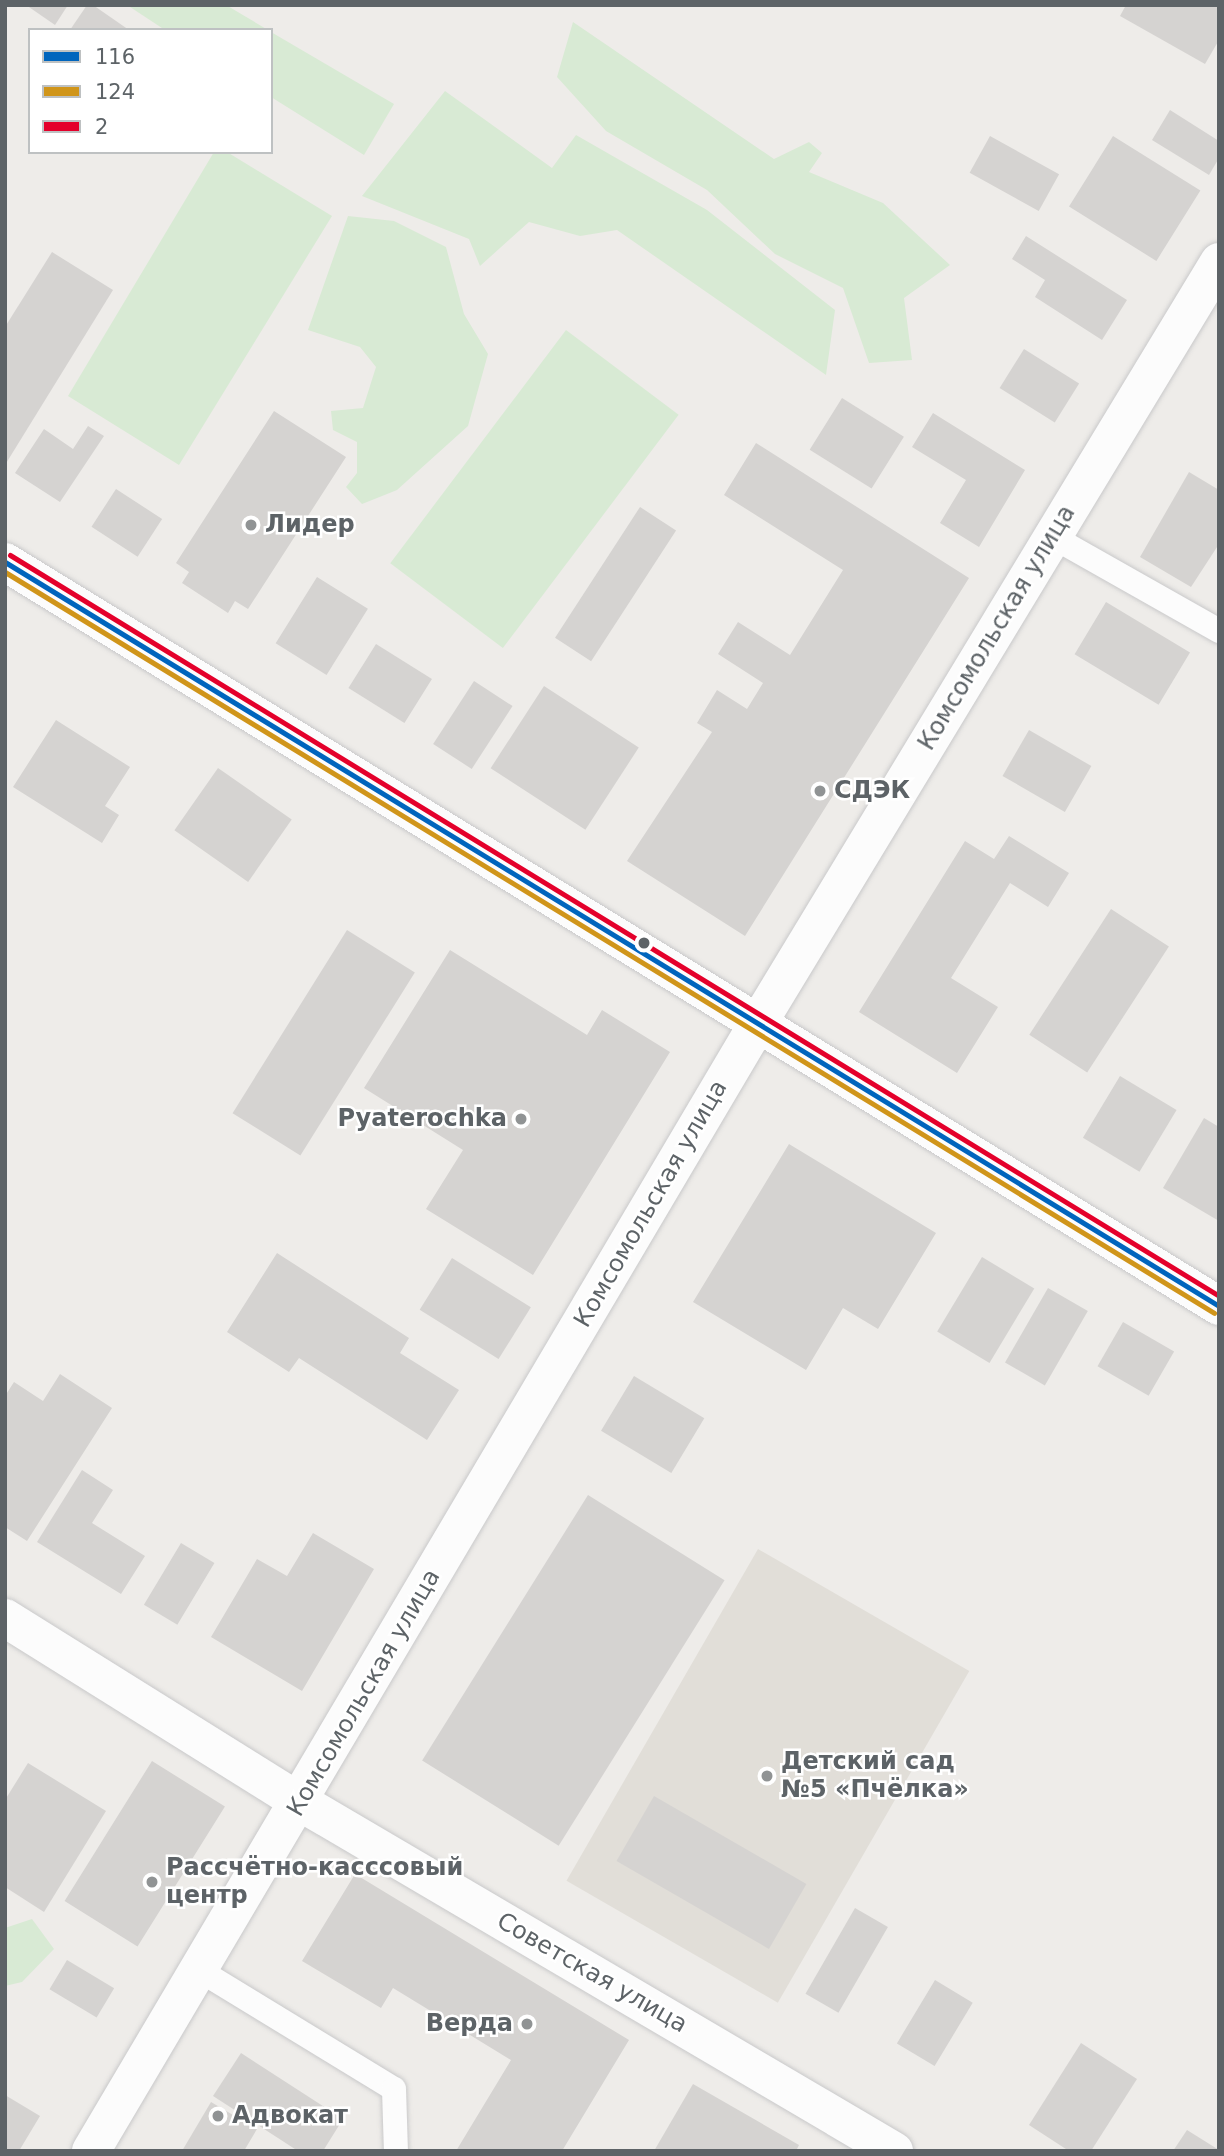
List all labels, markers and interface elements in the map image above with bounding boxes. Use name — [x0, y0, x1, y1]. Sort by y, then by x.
legend — [28, 28, 273, 154]
text: 116 — [95, 45, 135, 69]
text: 124 — [95, 80, 135, 104]
text: 2 — [95, 115, 108, 139]
street label: Комсомольская улица — [912, 500, 1082, 756]
place label: Лидер — [265, 511, 355, 539]
marker: Лидер — [243, 517, 259, 533]
place label: СДЭК — [834, 777, 910, 805]
marker: СДЭК — [812, 783, 828, 799]
unlabelled marker — [637, 936, 651, 950]
street label: Комсомольская улица — [568, 1075, 734, 1333]
place label: Pyaterochka — [338, 1105, 507, 1133]
marker: Pyaterochka — [513, 1111, 529, 1127]
street label: Комсомольская улица — [281, 1564, 447, 1822]
place label: Детский сад №5 «Пчёлка» — [781, 1748, 969, 1804]
marker: Детский сад №5 «Пчёлка» — [759, 1768, 775, 1784]
place label: Рассчётно-касссовый центр — [166, 1854, 463, 1910]
marker: Рассчётно-касссовый центр — [144, 1874, 160, 1890]
street label: Советская улица — [492, 1907, 692, 2039]
place label: Верда — [426, 2010, 513, 2038]
marker: Верда — [519, 2016, 535, 2032]
place label: Адвокат — [232, 2102, 348, 2130]
marker: Адвокат — [210, 2108, 226, 2124]

